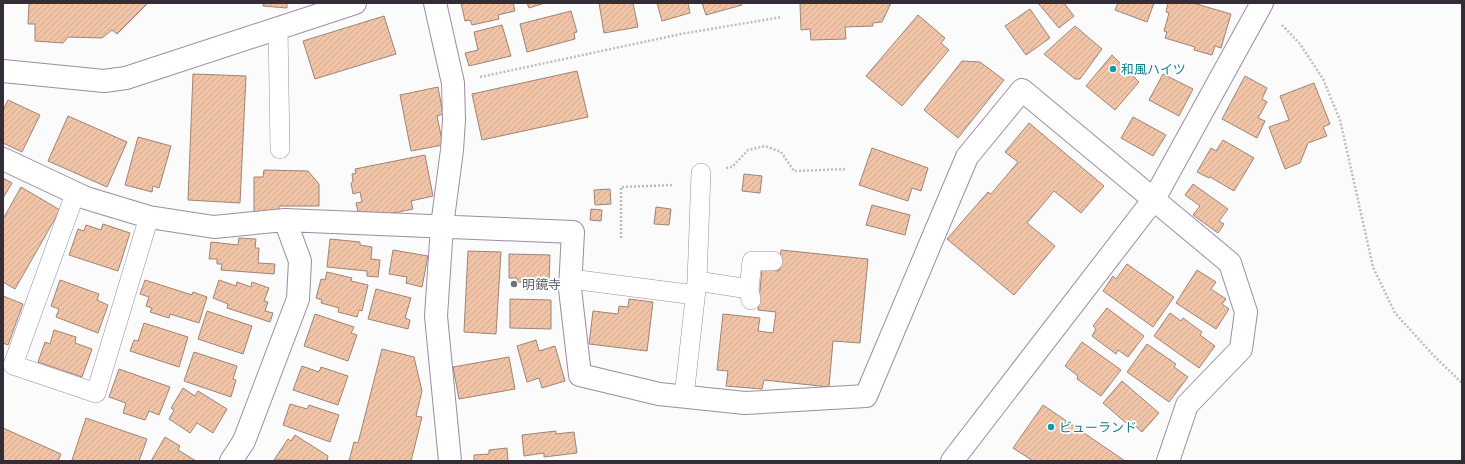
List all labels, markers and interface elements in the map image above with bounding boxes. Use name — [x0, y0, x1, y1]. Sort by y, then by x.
place label: 和風ハイツ — [1121, 62, 1186, 77]
marker: 和風ハイツ — [1108, 64, 1118, 74]
place label: 明鏡寺 — [522, 277, 561, 292]
marker: 明鏡寺 — [509, 279, 519, 289]
place label: ビューランド — [1059, 420, 1137, 435]
marker: ビューランド — [1046, 422, 1056, 432]

